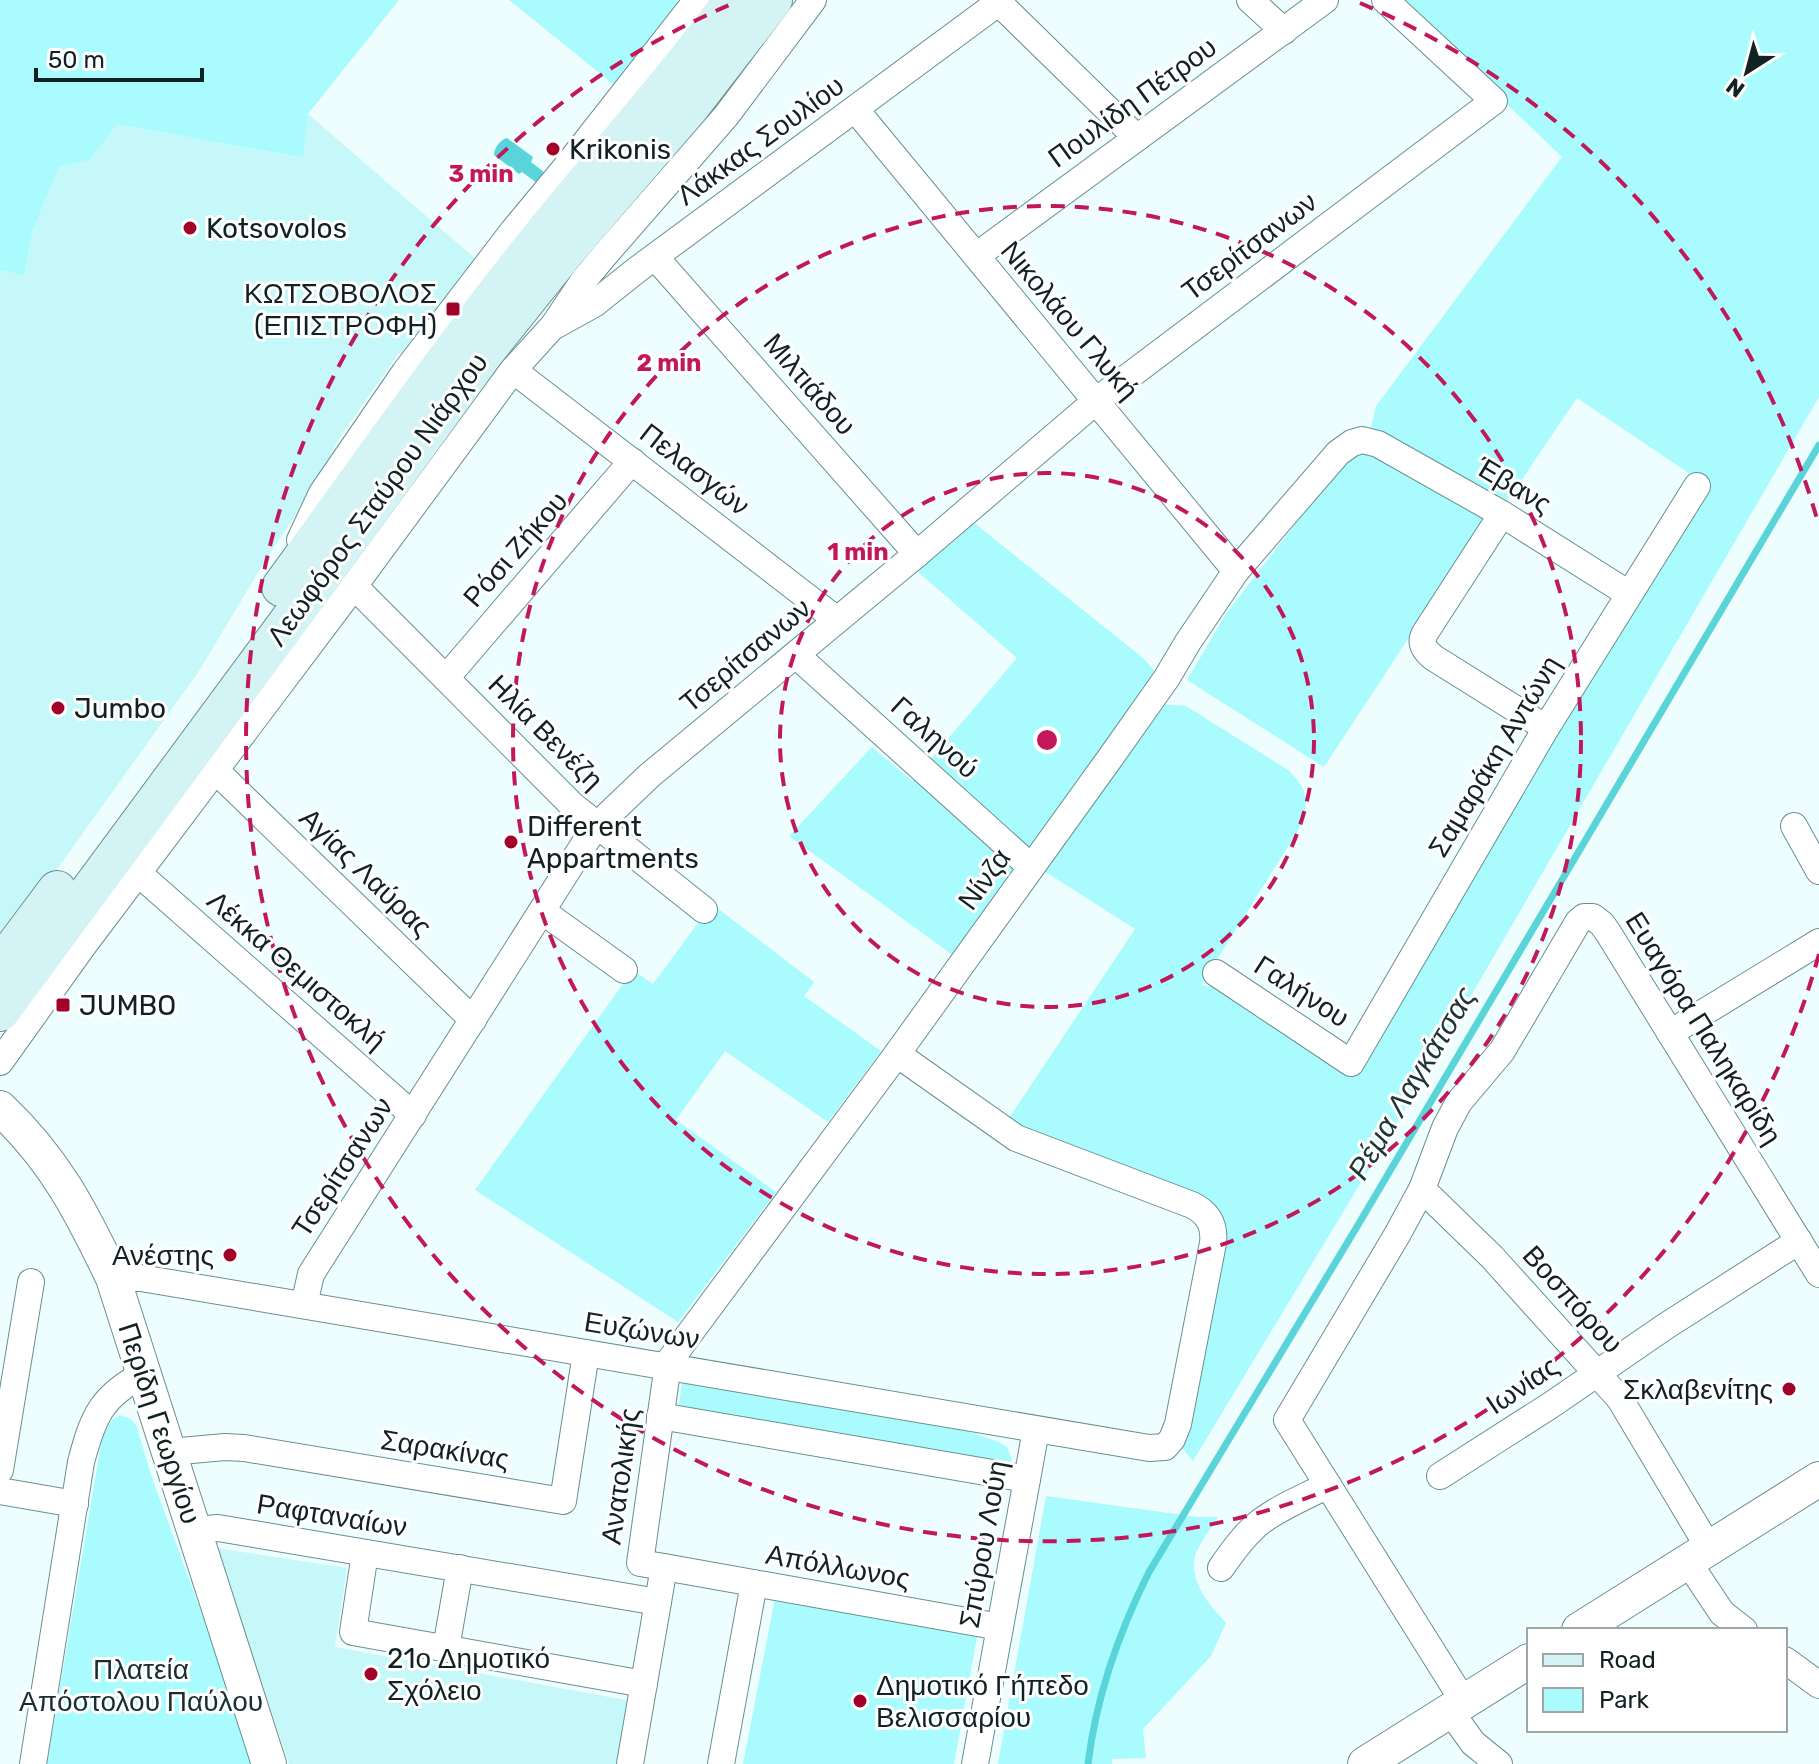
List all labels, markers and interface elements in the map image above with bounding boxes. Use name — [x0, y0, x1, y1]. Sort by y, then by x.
street label: Πουλίδη Πέτρου — [1042, 30, 1223, 175]
scale bar — [36, 32, 202, 82]
north arrow — [1707, 32, 1787, 112]
text: 50 m — [48, 46, 105, 74]
street label: Λάκκας Σουλίου — [670, 69, 850, 212]
text: N — [1721, 72, 1750, 103]
place label: Krikonis — [569, 133, 671, 166]
marker: Krikonis — [544, 140, 562, 158]
text: 3 min — [448, 160, 514, 188]
street label: Τσερίτσανων — [1176, 185, 1323, 308]
place label: Kotsovolos — [206, 212, 347, 245]
marker: Kotsovolos — [181, 219, 199, 237]
street label: Νικολάου Γλυκή — [994, 235, 1145, 406]
place label: ΚΩΤΣΟΒΟΛΟΣ (ΕΠΙΣΤΡΟΦΗ) — [244, 277, 437, 342]
marker: ΚΩΤΣΟΒΟΛΟΣ (ΕΠΙΣΤΡΟΦΗ) — [444, 300, 462, 318]
street label: Μιλτιάδου — [757, 327, 863, 442]
street label: Λεωφόρος Σταύρου Νιάρχου — [260, 346, 495, 652]
text: 2 min — [637, 349, 702, 377]
street label: Πελασγών — [633, 416, 756, 522]
street label: Έβανς — [1469, 450, 1557, 521]
street label: Ρόσι Ζήκου — [456, 485, 574, 614]
text: 1 min — [827, 538, 889, 566]
street label: Τσερίτσανων — [673, 591, 817, 719]
street label: Σαμαράκη Αντώνη — [1421, 650, 1567, 863]
street label: Ηλία Βενέζη — [481, 668, 610, 797]
street label: Γαληνού — [884, 690, 985, 785]
place label: Jumbo — [74, 692, 166, 725]
marker: Jumbo — [49, 699, 67, 717]
centre of rings — [1033, 726, 1061, 754]
street label: Αγίας Λαύρας — [293, 801, 439, 944]
place label: Different Appartments — [527, 810, 699, 875]
marker: Different Appartments — [502, 833, 520, 851]
street label: Νίνζα — [951, 842, 1017, 916]
street label: Λέκκα Θεμιστοκλή — [201, 884, 393, 1057]
street label: Ευαγόρα Παληκαρίδη — [1619, 906, 1789, 1151]
street label: Γαλήνου — [1248, 949, 1355, 1034]
water label: Ρέμα Λαγκάτσας — [1340, 980, 1484, 1186]
place label: JUMBO — [79, 989, 176, 1022]
marker: JUMBO — [54, 996, 72, 1014]
street label: Τσερίτσανων — [285, 1091, 400, 1243]
place label: Ανέστης — [112, 1239, 214, 1272]
street label: Βοσπόρου — [1516, 1239, 1629, 1360]
marker: Ανέστης — [221, 1246, 239, 1264]
street label: Ευζώνων — [582, 1305, 702, 1356]
street label: Περίδη Γεωργίου — [111, 1318, 208, 1528]
street label: Ιωνίας — [1480, 1349, 1564, 1421]
place label: Σκλαβενίτης — [1623, 1373, 1773, 1406]
marker: Σκλαβενίτης — [1780, 1380, 1798, 1398]
street label: Ανατολικής — [595, 1406, 646, 1546]
street label: Σαρακίνας — [378, 1423, 511, 1476]
street label: Σπύρου Λούη — [953, 1458, 1014, 1630]
street label: Ραφταναίων — [254, 1487, 409, 1544]
street label: Απόλλωνος — [763, 1538, 912, 1595]
legend — [1527, 1628, 1787, 1732]
place label: 21ο Δημοτικό Σχόλειο — [387, 1642, 550, 1707]
text: Road — [1599, 1646, 1656, 1674]
park label: Πλατεία Απόστολου Παύλου — [19, 1653, 263, 1718]
marker: 21ο Δημοτικό Σχόλειο — [362, 1665, 380, 1683]
place label: Δημοτικό Γήπεδο Βελισσαρίου — [876, 1669, 1089, 1734]
text: Park — [1599, 1686, 1650, 1714]
marker: Δημοτικό Γήπεδο Βελισσαρίου — [851, 1692, 869, 1710]

